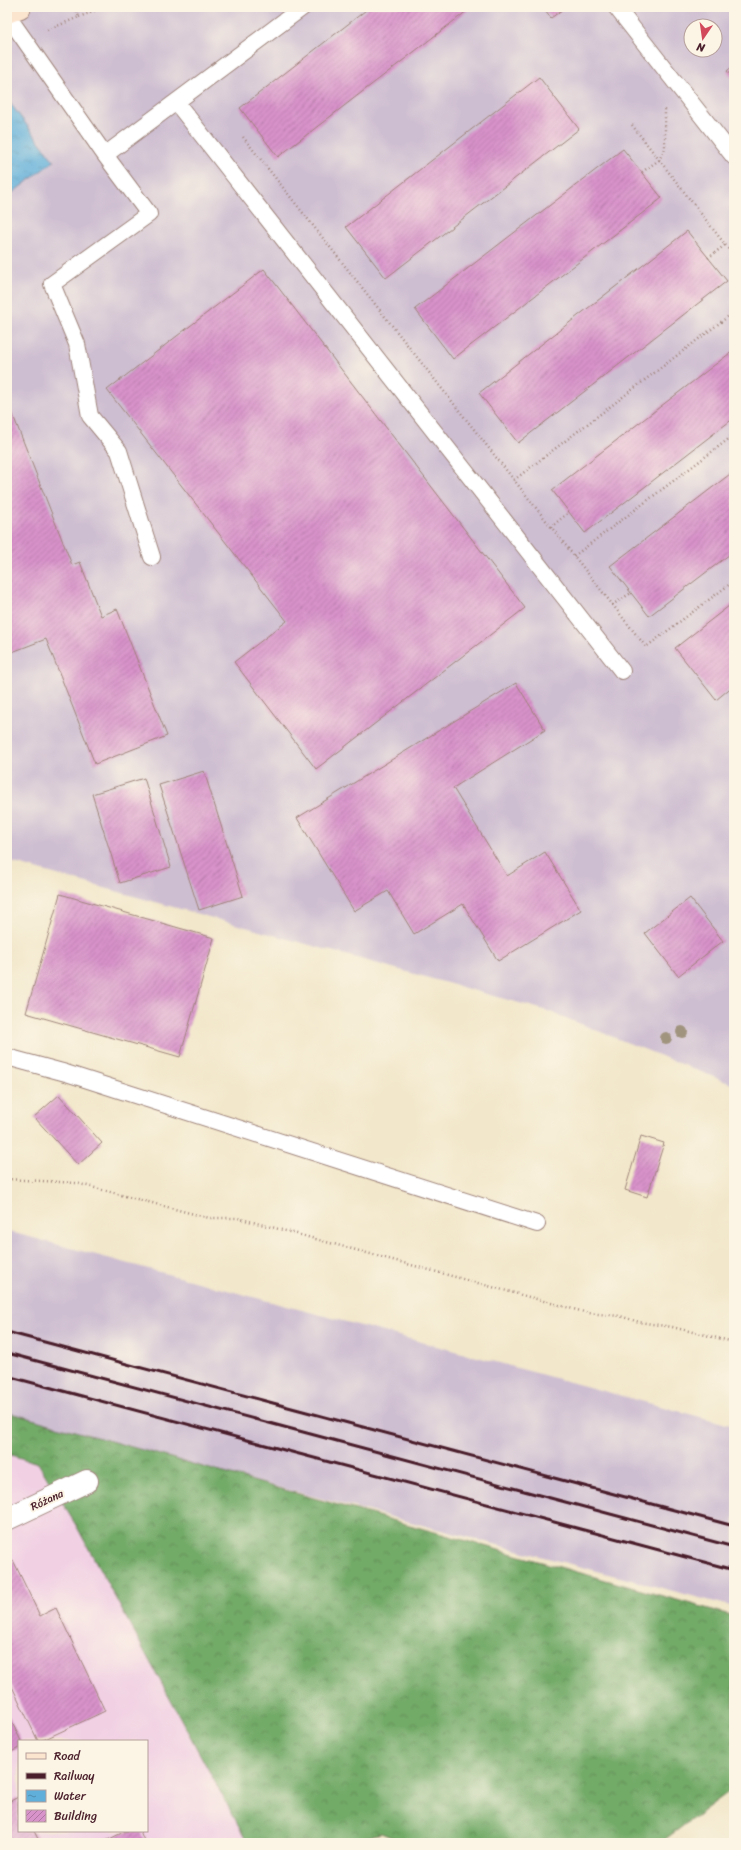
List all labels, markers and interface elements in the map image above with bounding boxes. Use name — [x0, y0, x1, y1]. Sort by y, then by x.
north arrow — [683, 18, 723, 58]
text: N — [695, 37, 708, 58]
street label: Różana — [27, 1484, 67, 1516]
legend — [18, 1740, 148, 1832]
text: Road — [54, 1745, 81, 1767]
text: Railway — [54, 1765, 95, 1787]
text: Water — [54, 1785, 87, 1807]
text: Building — [54, 1805, 97, 1827]

